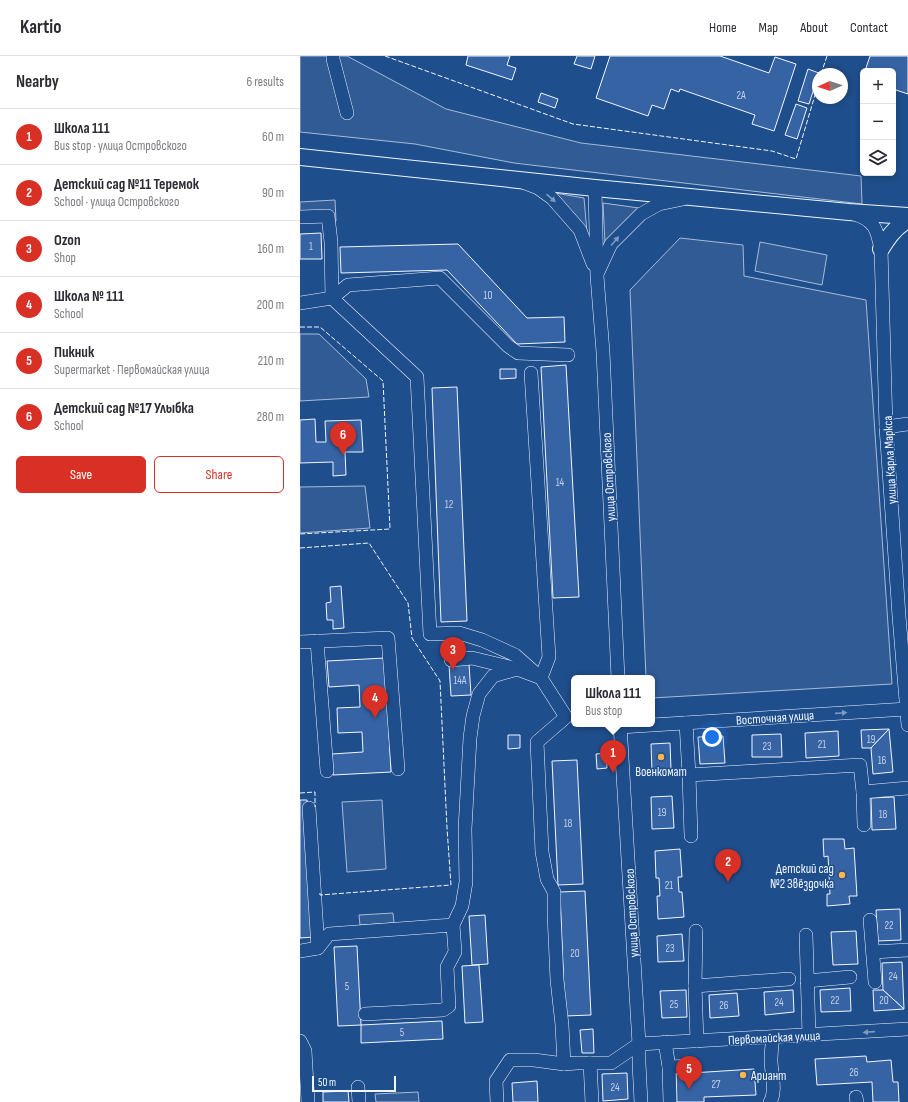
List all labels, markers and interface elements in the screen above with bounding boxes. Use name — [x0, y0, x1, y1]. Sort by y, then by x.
text: Kartio — [20, 16, 62, 39]
text: Home — [709, 19, 737, 36]
text: Map — [759, 19, 778, 36]
text: About — [800, 19, 828, 36]
text: Contact — [850, 19, 888, 36]
north arrow — [812, 68, 848, 104]
map controls — [860, 68, 896, 176]
button: + — [860, 68, 896, 104]
text: Nearby — [16, 72, 59, 92]
text: 6 results — [246, 74, 284, 90]
house number: 2А — [736, 89, 746, 102]
button: − — [860, 104, 896, 140]
text: Школа 111 — [54, 119, 110, 138]
text: 1 — [26, 129, 32, 145]
text: 60 m — [262, 129, 284, 145]
text: Bus stop · улица Островского — [54, 138, 187, 154]
button: layers — [860, 140, 896, 176]
text: Детский сад №11 Теремок — [54, 175, 199, 194]
text: 2 — [26, 185, 32, 201]
text: 90 m — [262, 185, 284, 201]
text: School · улица Островского — [54, 194, 179, 210]
one-way arrow — [546, 194, 556, 203]
text: Ozon — [54, 231, 81, 250]
one-way arrow — [610, 236, 619, 247]
house number: 1 — [309, 240, 313, 253]
text: 3 — [26, 241, 32, 257]
text: 160 m — [258, 241, 284, 257]
text: Shop — [54, 250, 76, 266]
text: Школа № 111 — [54, 287, 124, 306]
house number: 10 — [484, 289, 492, 302]
text: 4 — [26, 297, 32, 313]
text: 200 m — [257, 297, 284, 313]
text: School — [54, 306, 84, 322]
text: Пикник — [54, 343, 94, 362]
text: 5 — [26, 353, 32, 369]
text: 210 m — [258, 353, 284, 369]
text: Supermarket · Первомайская улица — [54, 362, 209, 378]
text: Детский сад №17 Улыбка — [54, 399, 194, 418]
text: 6 — [26, 409, 32, 425]
text: 280 m — [257, 409, 284, 425]
street label: улица Карла Маркса — [880, 415, 900, 505]
text: School — [54, 418, 84, 434]
pin: 6 — [330, 422, 356, 455]
street label: улица Островского — [599, 432, 619, 522]
button: Save — [16, 456, 146, 493]
button: Share — [154, 456, 284, 493]
house number: 14 — [556, 476, 565, 489]
house number: 12 — [445, 498, 454, 511]
pin: 3 — [440, 637, 466, 670]
house number: 14А — [453, 674, 467, 687]
popup — [571, 675, 655, 727]
text: Школа 111 — [585, 684, 641, 703]
pin: 4 — [362, 685, 388, 718]
text: Bus stop — [585, 703, 622, 719]
street label: Восточная улица — [735, 707, 815, 729]
one-way arrow — [835, 710, 847, 717]
your location — [702, 727, 722, 747]
house number: 19 — [867, 733, 875, 746]
house number: 21 — [818, 738, 826, 751]
pin: 1 — [600, 740, 626, 773]
house number: 23 — [762, 740, 772, 753]
marker: Военкомат — [656, 752, 666, 762]
house number: 16 — [878, 754, 887, 767]
place label: Военкомат — [635, 764, 687, 780]
house number: 19 — [658, 806, 666, 819]
house number: 18 — [879, 808, 888, 821]
house number: 18 — [564, 817, 573, 830]
pin: 2 — [715, 849, 741, 882]
place label: Детский сад №2 Звёздочка — [770, 861, 834, 892]
street label: улица Островского — [622, 868, 642, 958]
marker: Детский сад №2 Звёздочка — [837, 870, 847, 880]
house number: 21 — [665, 879, 673, 892]
house number: 22 — [884, 919, 894, 932]
house number: 23 — [665, 942, 675, 955]
house number: 20 — [570, 947, 580, 960]
house number: 24 — [888, 970, 898, 983]
house number: 5 — [345, 980, 349, 993]
house number: 22 — [830, 994, 840, 1007]
house number: 20 — [879, 994, 889, 1007]
house number: 24 — [774, 996, 784, 1009]
house number: 25 — [670, 998, 678, 1011]
house number: 26 — [719, 999, 729, 1012]
house number: 5 — [400, 1026, 404, 1039]
street label: Первомайская улица — [728, 1028, 821, 1048]
one-way arrow — [863, 1028, 875, 1035]
pin: 5 — [676, 1056, 702, 1089]
house number: 26 — [849, 1066, 859, 1079]
place label: Ариант — [750, 1068, 786, 1084]
marker: Ариант — [738, 1070, 748, 1080]
scale bar — [312, 1074, 396, 1093]
text: 50 m — [318, 1076, 336, 1089]
house number: 27 — [712, 1078, 721, 1091]
house number: 24 — [610, 1081, 620, 1094]

